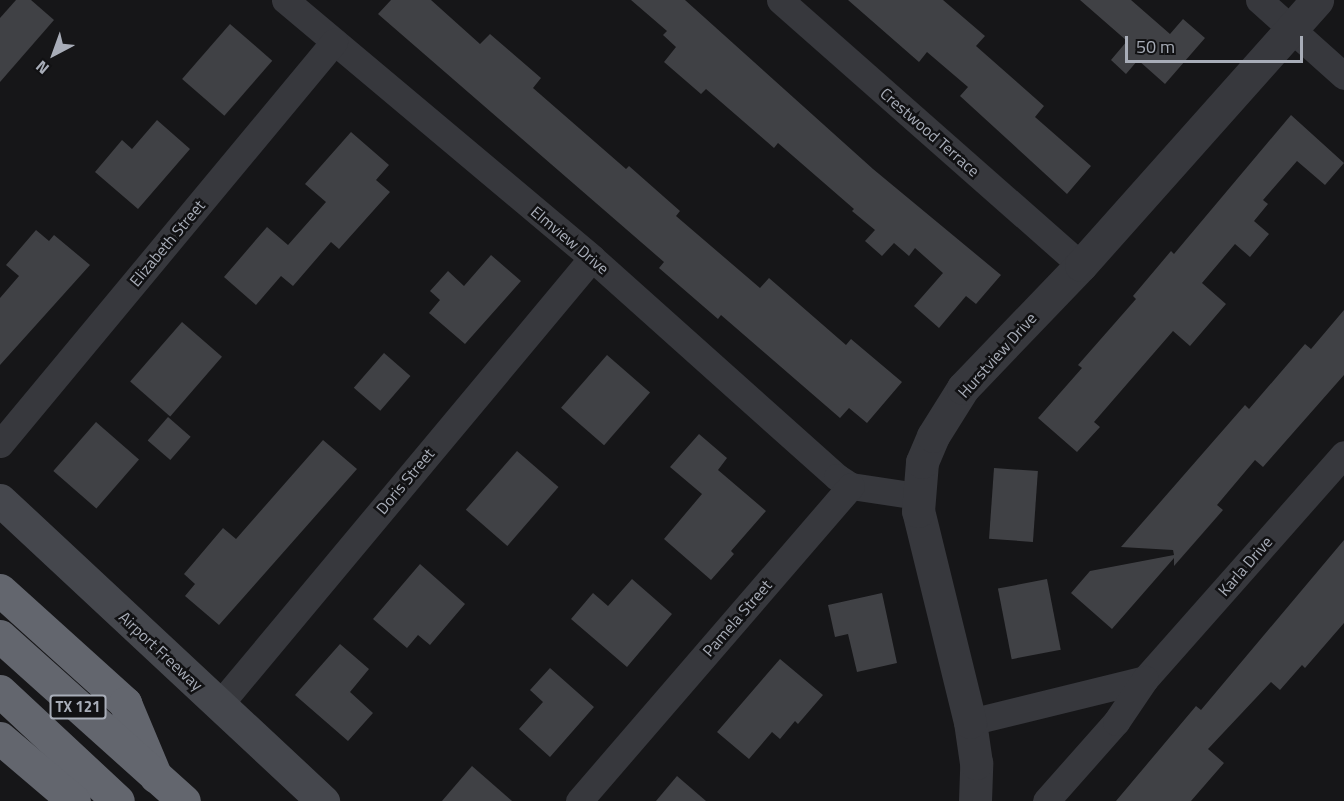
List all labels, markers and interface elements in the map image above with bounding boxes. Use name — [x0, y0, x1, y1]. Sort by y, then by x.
north arrow — [24, 24, 84, 84]
scale bar — [1128, 24, 1306, 62]
text: 50 m — [1136, 33, 1175, 60]
text: N — [30, 55, 54, 80]
street label: Crestwood Terrace — [876, 84, 984, 180]
street label: Elizabeth Street — [125, 196, 209, 290]
street label: Elmview Drive — [527, 202, 613, 278]
street label: Hurstview Drive — [954, 309, 1040, 401]
street label: Doris Street — [372, 444, 438, 518]
street label: Karla Drive — [1214, 532, 1276, 600]
street label: Pamela Street — [698, 576, 776, 660]
street label: Airport Freeway — [115, 607, 207, 695]
road number: TX 121 — [50, 695, 106, 719]

